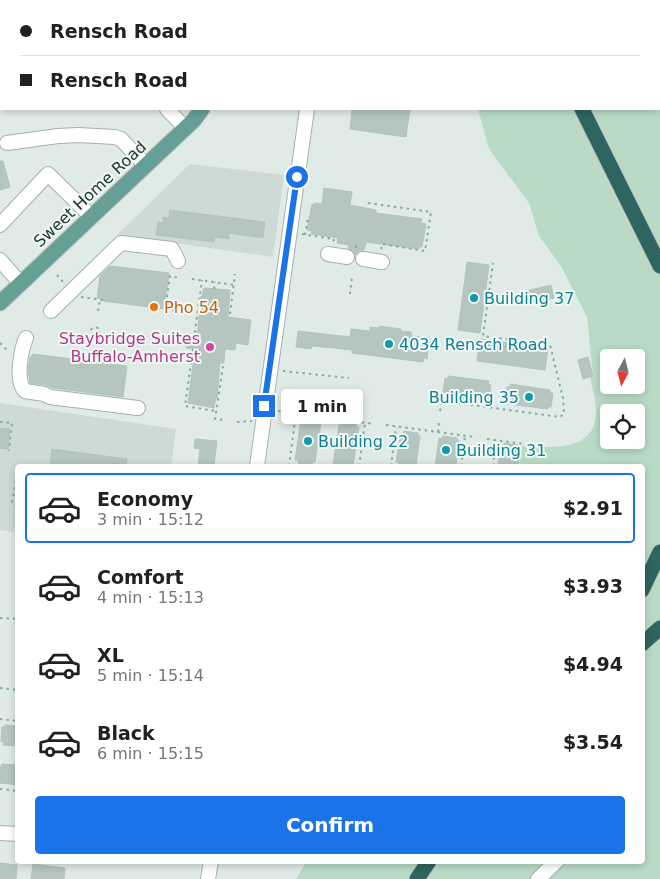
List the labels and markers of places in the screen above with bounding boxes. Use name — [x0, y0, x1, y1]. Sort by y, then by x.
place label: Building 37 — [484, 289, 574, 308]
marker: Building 37 — [468, 292, 480, 304]
place label: Pho 54 — [164, 298, 219, 317]
marker: Pho 54 — [148, 301, 160, 313]
place label: Staybridge Suites Buffalo-Amherst — [59, 329, 200, 366]
place label: 4034 Rensch Road — [399, 335, 548, 354]
marker: 4034 Rensch Road — [383, 338, 395, 350]
marker: Staybridge Suites Buffalo-Amherst — [204, 341, 216, 353]
place label: Building 35 — [429, 388, 519, 407]
marker: Building 35 — [523, 391, 535, 403]
place label: Building 22 — [318, 432, 408, 451]
marker: Building 22 — [302, 435, 314, 447]
place label: Building 31 — [456, 441, 546, 460]
marker: Building 31 — [440, 444, 452, 456]

